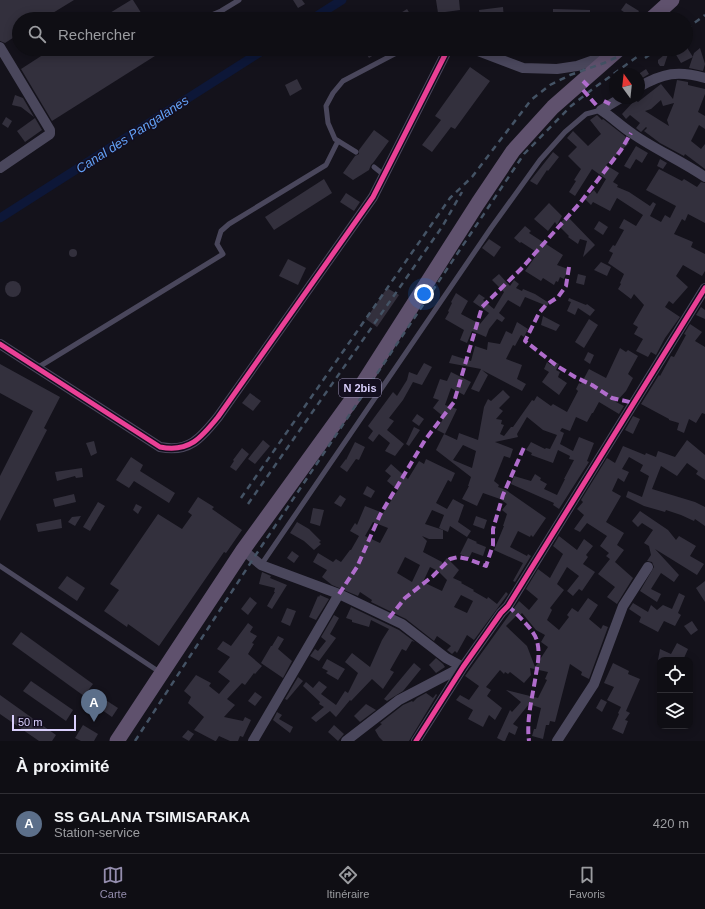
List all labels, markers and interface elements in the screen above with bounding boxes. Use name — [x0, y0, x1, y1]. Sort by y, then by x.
search box — [12, 12, 693, 56]
icon: search — [26, 23, 48, 45]
text: Rechercher — [58, 26, 136, 43]
north arrow — [609, 68, 645, 104]
water label: Canal des Pangalanes — [73, 92, 192, 176]
your location — [414, 284, 434, 304]
road number: N 2bis — [339, 379, 381, 397]
map controls — [657, 657, 693, 729]
button: locate — [657, 657, 693, 693]
pin: A — [81, 689, 107, 722]
button: layers — [657, 693, 693, 729]
scale bar — [12, 713, 76, 732]
text: 50 m — [18, 716, 42, 728]
text: À proximité — [16, 757, 110, 776]
text: SS GALANA TSIMISARAKA — [54, 808, 250, 825]
text: A — [24, 816, 34, 831]
text: 420 m — [653, 816, 689, 831]
text: Station-service — [54, 825, 140, 840]
tab: Carte — [100, 864, 127, 900]
tab: Itinéraire — [327, 864, 369, 900]
tab: Favoris — [569, 864, 605, 900]

